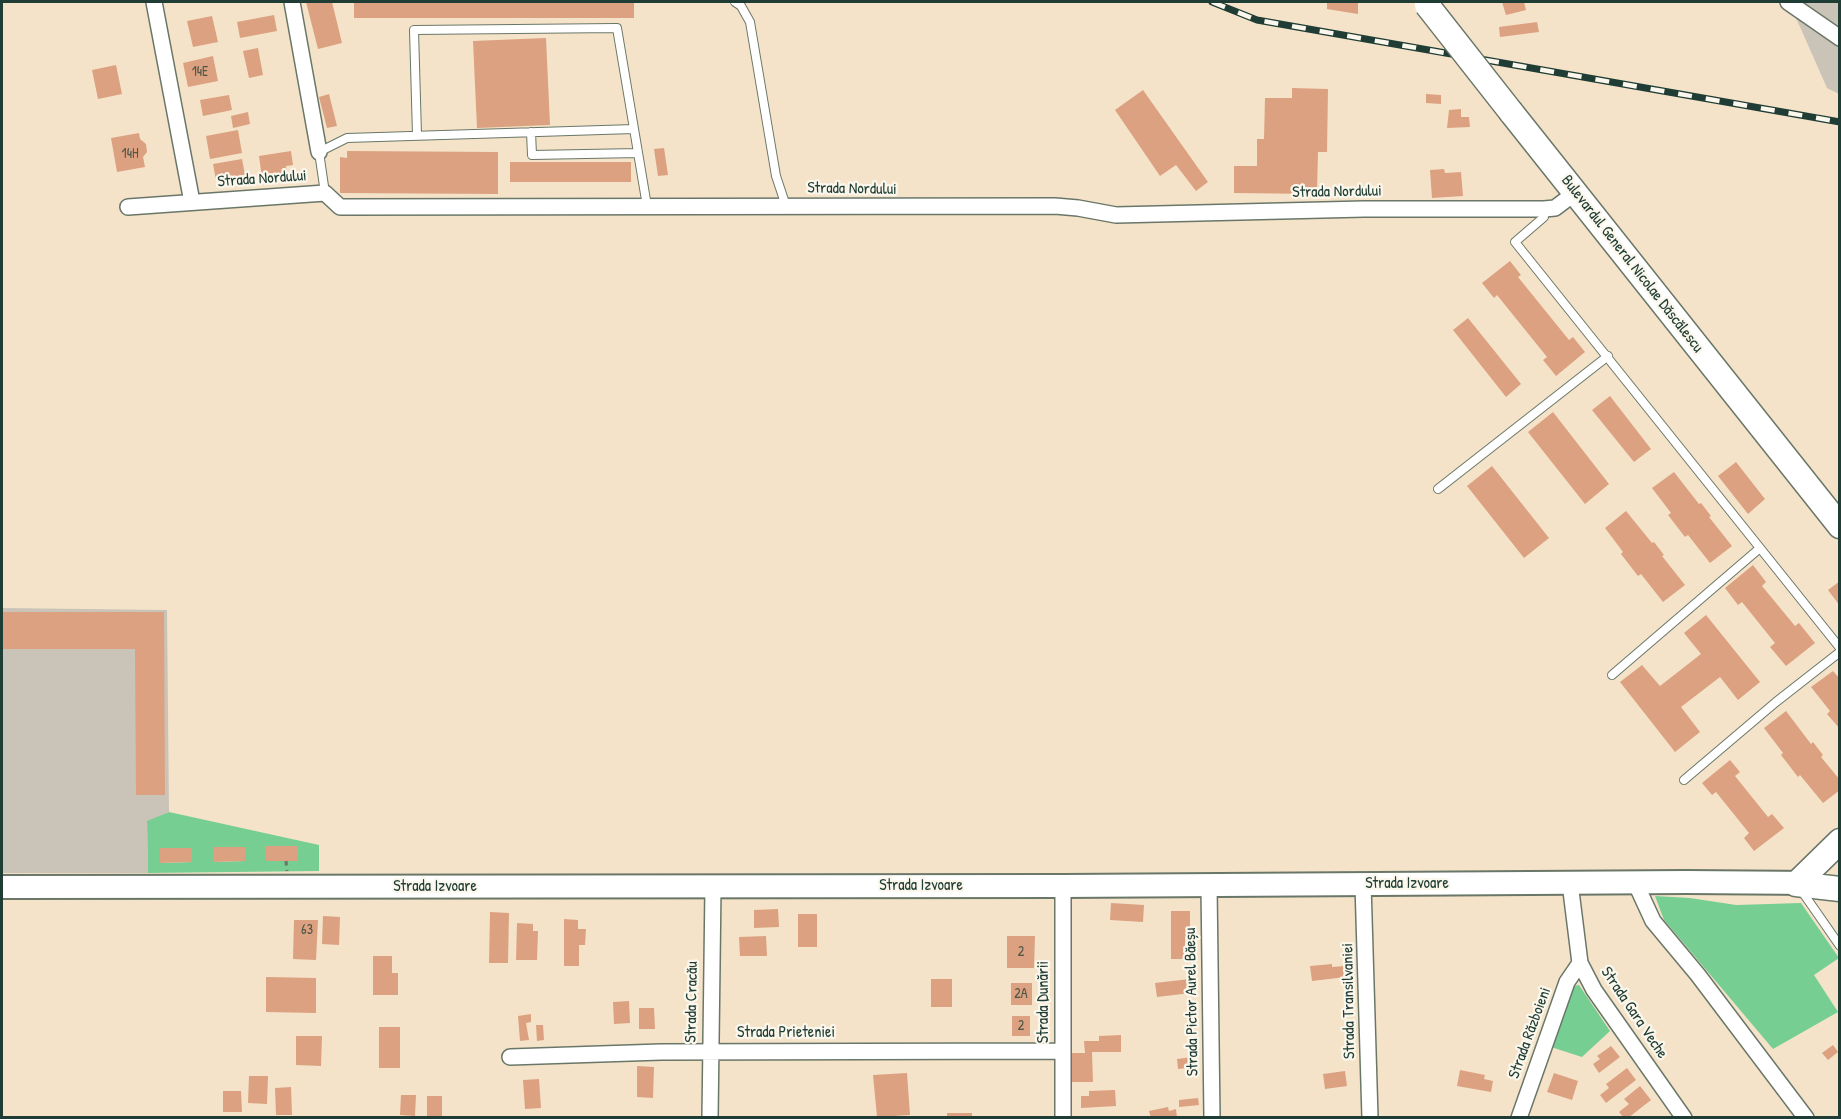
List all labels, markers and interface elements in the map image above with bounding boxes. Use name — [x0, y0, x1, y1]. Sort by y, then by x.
house number: 14E — [192, 64, 208, 80]
house number: 14H — [122, 146, 138, 162]
street label: Strada Nordului — [217, 166, 307, 192]
street label: Bulevardul General Nicolae Dăscălescu — [1557, 171, 1707, 357]
street label: Strada Nordului — [807, 179, 897, 199]
street label: Strada Nordului — [1292, 182, 1382, 202]
street label: Strada Izvoare — [1365, 874, 1449, 894]
street label: Strada Izvoare — [879, 876, 963, 896]
street label: Strada Izvoare — [393, 877, 477, 897]
house number: 63 — [301, 922, 313, 938]
street label: Strada Pictor Aurel Băeșu — [1181, 927, 1203, 1077]
street label: Strada Transilvaniei — [1338, 943, 1360, 1059]
house number: 2 — [1018, 944, 1024, 960]
street label: Strada Cracău — [682, 961, 702, 1043]
street label: Strada Dunării — [1034, 961, 1054, 1043]
street label: Strada Gara Veche — [1596, 964, 1672, 1062]
street label: Strada Războieni — [1505, 985, 1555, 1081]
house number: 2A — [1014, 986, 1028, 1002]
house number: 2 — [1018, 1018, 1024, 1034]
street label: Strada Prieteniei — [737, 1023, 835, 1043]

